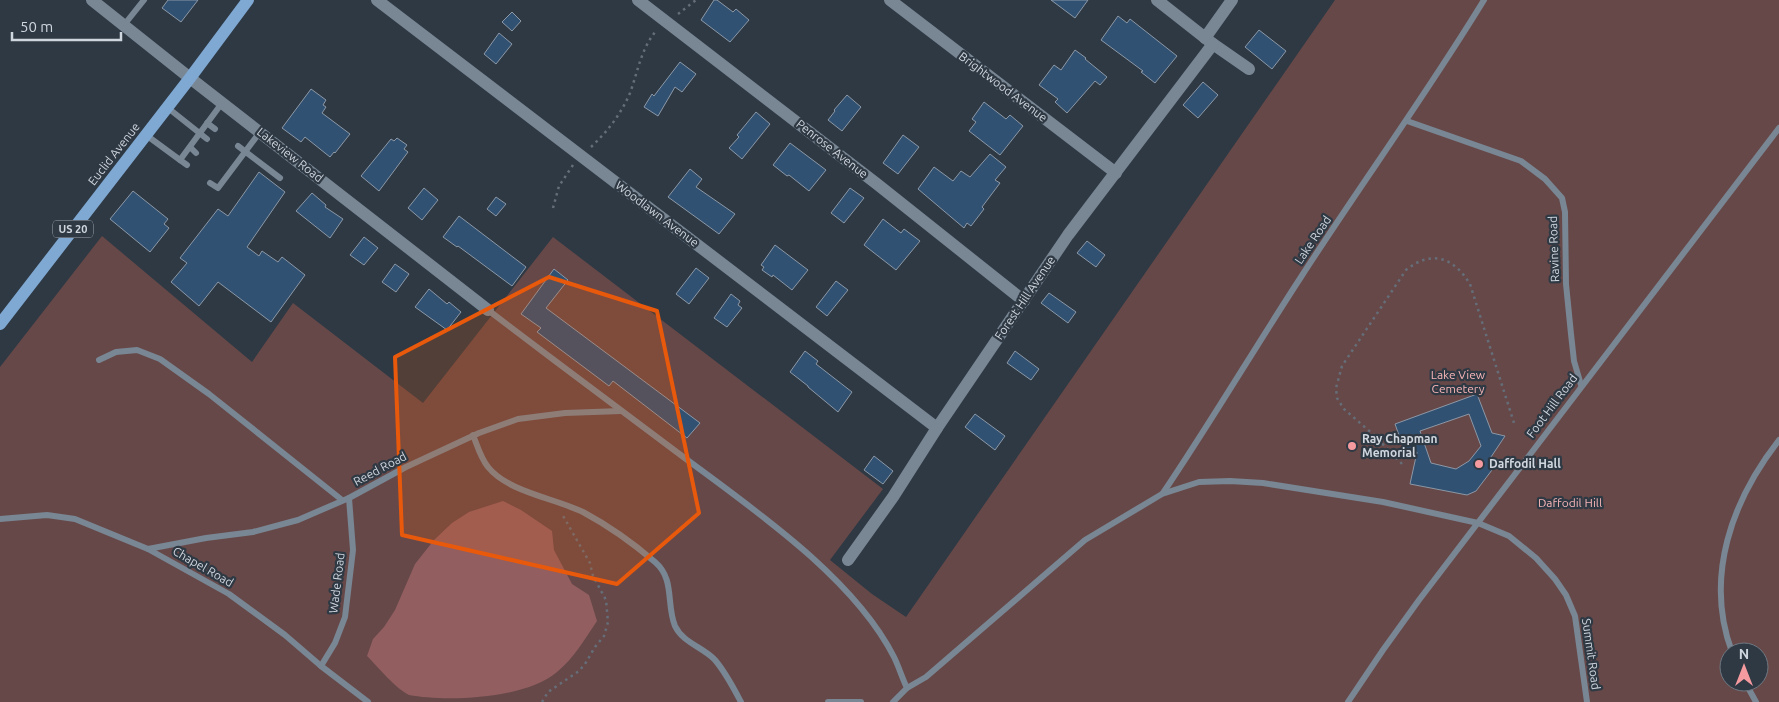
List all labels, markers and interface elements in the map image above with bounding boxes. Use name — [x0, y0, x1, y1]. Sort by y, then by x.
scale bar — [12, 10, 121, 42]
text: 50 m — [20, 18, 53, 35]
street label: Brightwood Avenue — [957, 49, 1050, 124]
street label: Penrose Avenue — [794, 117, 871, 181]
street label: Euclid Avenue — [85, 120, 142, 187]
street label: Lakeview Road — [255, 125, 326, 184]
street label: Woodlawn Avenue — [613, 178, 701, 249]
street label: Lake Road — [1292, 213, 1333, 266]
street label: Ravine Road — [1546, 216, 1561, 282]
road number: US 20 — [53, 220, 93, 238]
street label: Forest Hill Avenue — [992, 254, 1057, 342]
park label: Lake View Cemetery — [1431, 368, 1486, 395]
street label: Foot Hill Road — [1524, 372, 1580, 440]
place label: Ray Chapman Memorial — [1362, 432, 1438, 459]
marker: Ray Chapman Memorial — [1346, 440, 1358, 452]
street label: Reed Road — [351, 449, 408, 488]
place label: Daffodil Hall — [1489, 457, 1561, 470]
marker: Daffodil Hall — [1473, 458, 1485, 470]
park label: Daffodil Hill — [1538, 496, 1602, 509]
street label: Chapel Road — [171, 544, 236, 589]
street label: Wade Road — [326, 552, 347, 614]
street label: Summit Road — [1580, 617, 1603, 690]
north arrow — [1719, 642, 1769, 692]
text: N — [1739, 646, 1749, 662]

